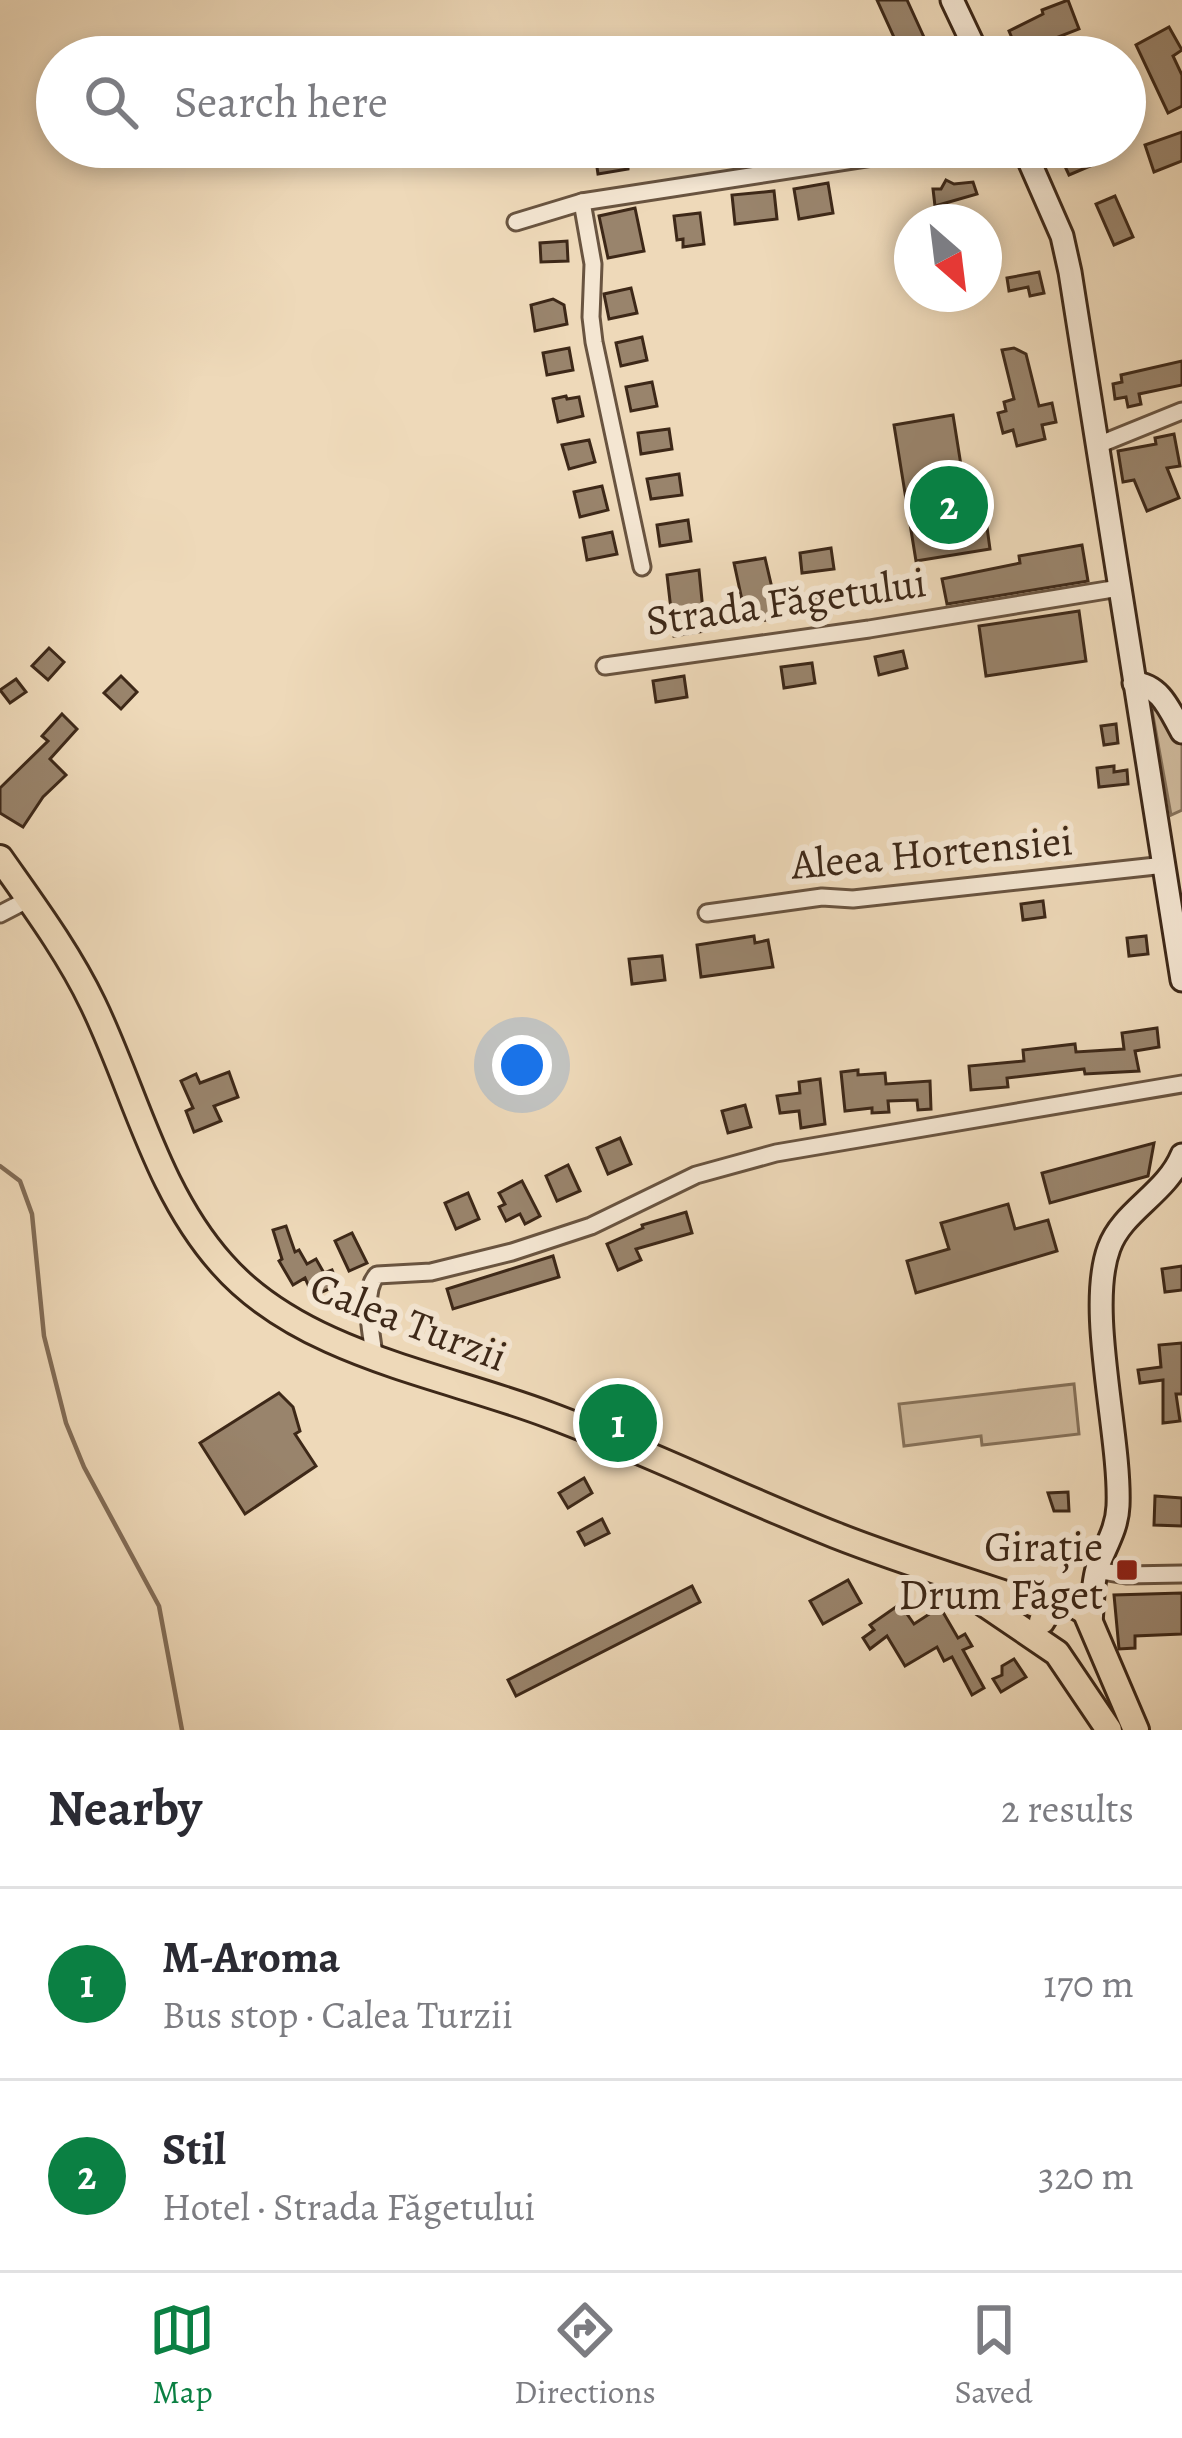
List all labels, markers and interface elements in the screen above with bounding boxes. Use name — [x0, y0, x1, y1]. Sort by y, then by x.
search box — [36, 36, 1146, 168]
icon: search — [78, 69, 144, 135]
text: Search here — [174, 71, 388, 133]
north arrow — [894, 204, 1002, 312]
pin: 2 — [910, 460, 988, 550]
street label: Strada Făgetului — [642, 553, 930, 649]
street label: Aleea Hortensiei — [788, 811, 1075, 893]
your location — [492, 1035, 552, 1095]
street label: Calea Turzii — [302, 1257, 516, 1385]
pin: 1 — [579, 1378, 657, 1468]
place label: Girație Drum Făget — [898, 1518, 1103, 1623]
marker: Girație Drum Făget — [1114, 1557, 1140, 1583]
text: Nearby — [48, 1773, 202, 1843]
text: 2 results — [1001, 1782, 1134, 1835]
text: M-Aroma — [162, 1926, 340, 1988]
text: 1 — [80, 1957, 94, 2010]
text: 170 m — [1043, 1957, 1134, 2010]
text: Bus stop · Calea Turzii — [162, 1988, 513, 2041]
text: Stil — [162, 2118, 226, 2180]
text: 2 — [78, 2149, 96, 2202]
text: 320 m — [1038, 2149, 1134, 2202]
text: Hotel · Strada Făgetului — [162, 2180, 535, 2233]
tab: Map — [149, 2297, 215, 2414]
tab: Directions — [514, 2297, 656, 2414]
tab: Saved — [954, 2297, 1033, 2414]

